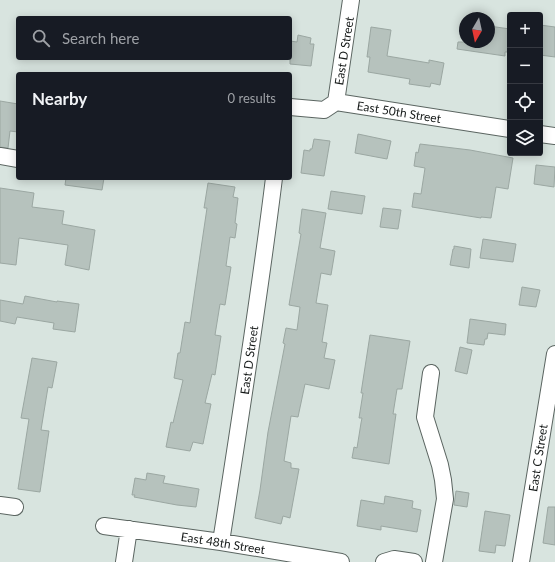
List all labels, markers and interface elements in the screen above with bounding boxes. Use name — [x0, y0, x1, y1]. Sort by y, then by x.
north arrow — [459, 12, 495, 48]
map controls — [507, 12, 543, 156]
button: + — [507, 12, 543, 48]
street label: East D Street — [331, 15, 357, 86]
search box — [16, 16, 292, 60]
icon: search — [30, 27, 52, 49]
text: Search here — [62, 29, 139, 47]
button: − — [507, 48, 543, 84]
button: locate — [507, 84, 543, 120]
text: Nearby — [32, 88, 87, 109]
text: 0 results — [228, 90, 276, 106]
street label: East 50th Street — [356, 98, 443, 126]
button: layers — [507, 120, 543, 156]
street label: East D Street — [237, 324, 261, 395]
street label: East C Street — [525, 423, 551, 493]
street label: East 48th Street — [180, 529, 267, 557]

